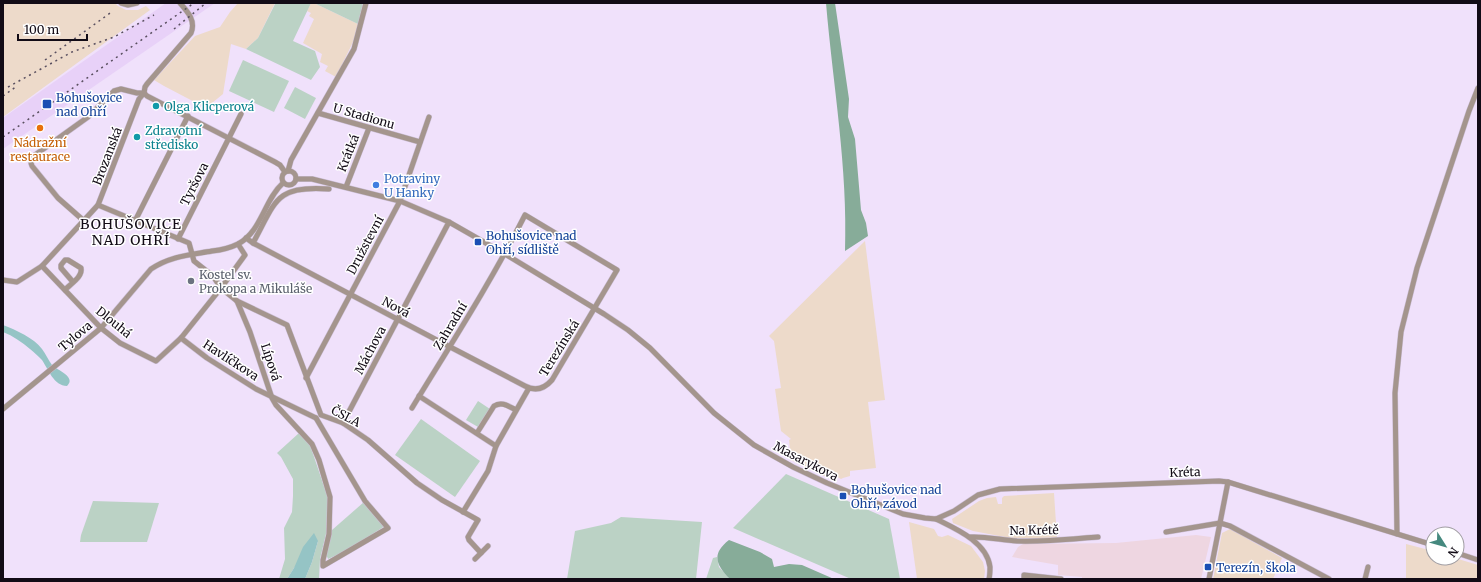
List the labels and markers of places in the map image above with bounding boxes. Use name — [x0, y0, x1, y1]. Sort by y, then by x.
place label: Bohušovice nad Ohří — [56, 90, 122, 119]
marker: Bohušovice nad Ohří — [41, 98, 53, 110]
place label: Olga Klicperová — [164, 99, 255, 114]
marker: Olga Klicperová — [151, 101, 161, 111]
marker: Nádražní restaurace — [35, 123, 45, 133]
place label: Zdravotní středisko — [145, 123, 203, 152]
marker: Zdravotní středisko — [132, 132, 142, 142]
place label: Nádražní restaurace — [10, 135, 70, 164]
place label: Potraviny U Hanky — [384, 171, 440, 200]
marker: Potraviny U Hanky — [371, 180, 381, 190]
place label: Bohušovice nad Ohří, sídliště — [486, 228, 577, 257]
marker: Bohušovice nad Ohří, sídliště — [473, 237, 483, 247]
place label: Kostel sv. Prokopa a Mikuláše — [199, 267, 312, 296]
marker: Kostel sv. Prokopa a Mikuláše — [186, 276, 196, 286]
place label: Bohušovice nad Ohří, závod — [851, 482, 942, 511]
marker: Bohušovice nad Ohří, závod — [838, 491, 848, 501]
place label: Terezín, škola — [1216, 560, 1297, 575]
marker: Terezín, škola — [1203, 562, 1213, 572]

